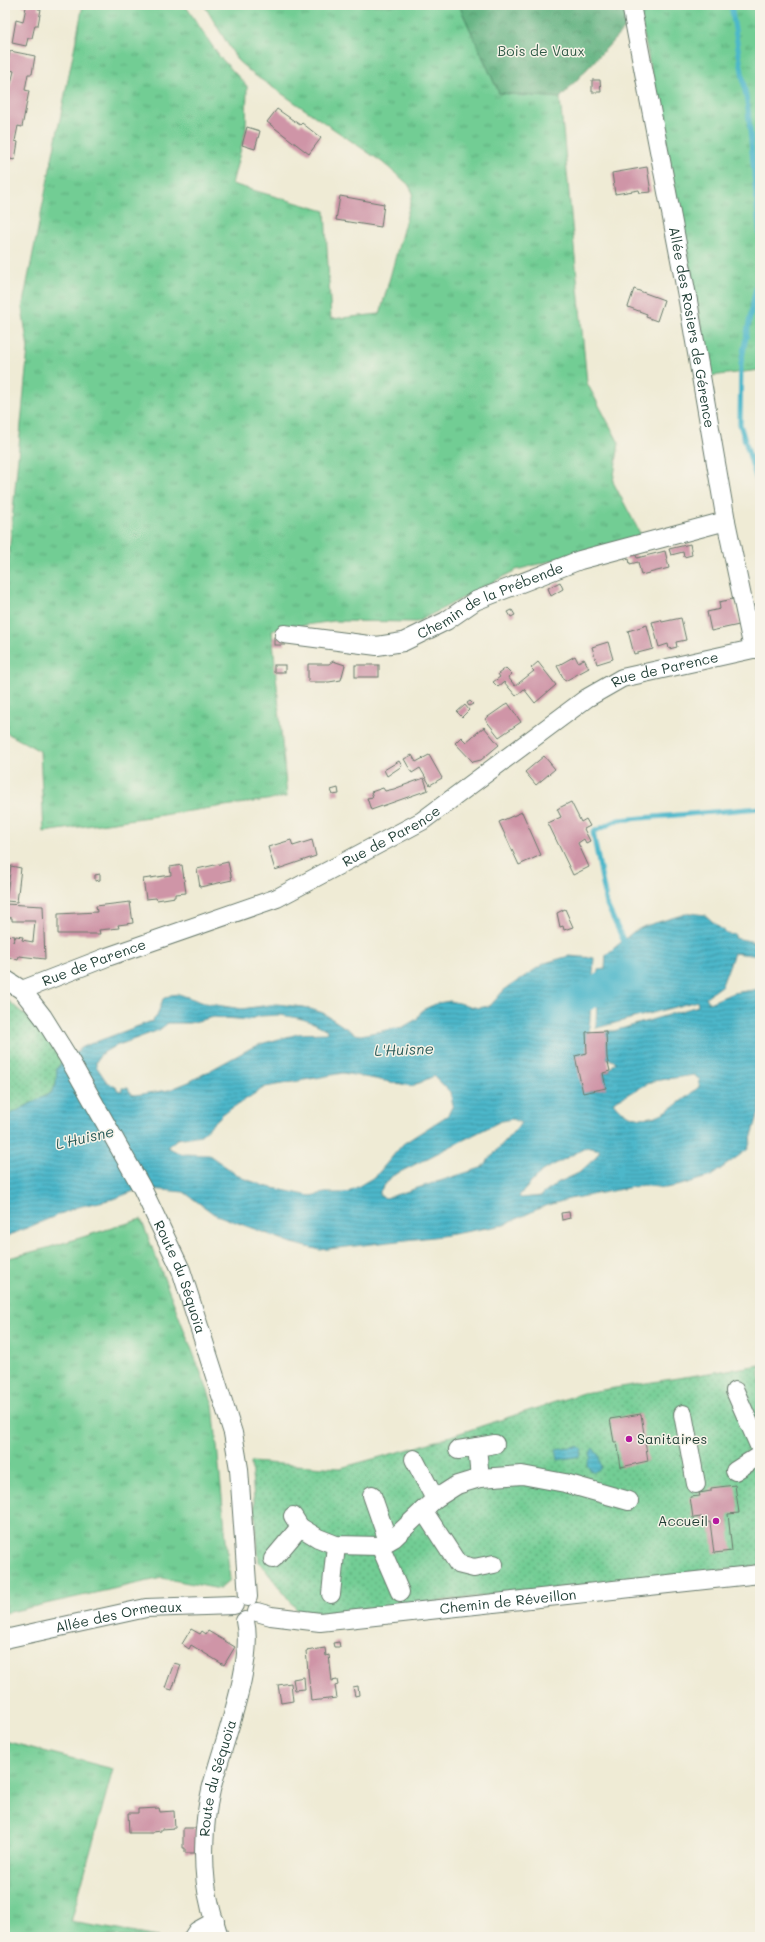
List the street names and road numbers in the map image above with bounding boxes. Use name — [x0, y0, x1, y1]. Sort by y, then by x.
street label: Allée des Rosiers de Gérence — [665, 225, 720, 429]
street label: Chemin de la Prébende — [414, 558, 566, 643]
street label: Rue de Parence — [607, 647, 720, 691]
street label: Rue de Parence — [339, 801, 444, 871]
street label: Rue de Parence — [39, 934, 148, 990]
street label: Route du Séquoïa — [150, 1217, 211, 1336]
street label: Chemin de Réveillon — [439, 1584, 577, 1618]
street label: Allée des Ormeaux — [53, 1597, 182, 1637]
street label: Route du Séquoïa — [195, 1717, 240, 1837]

